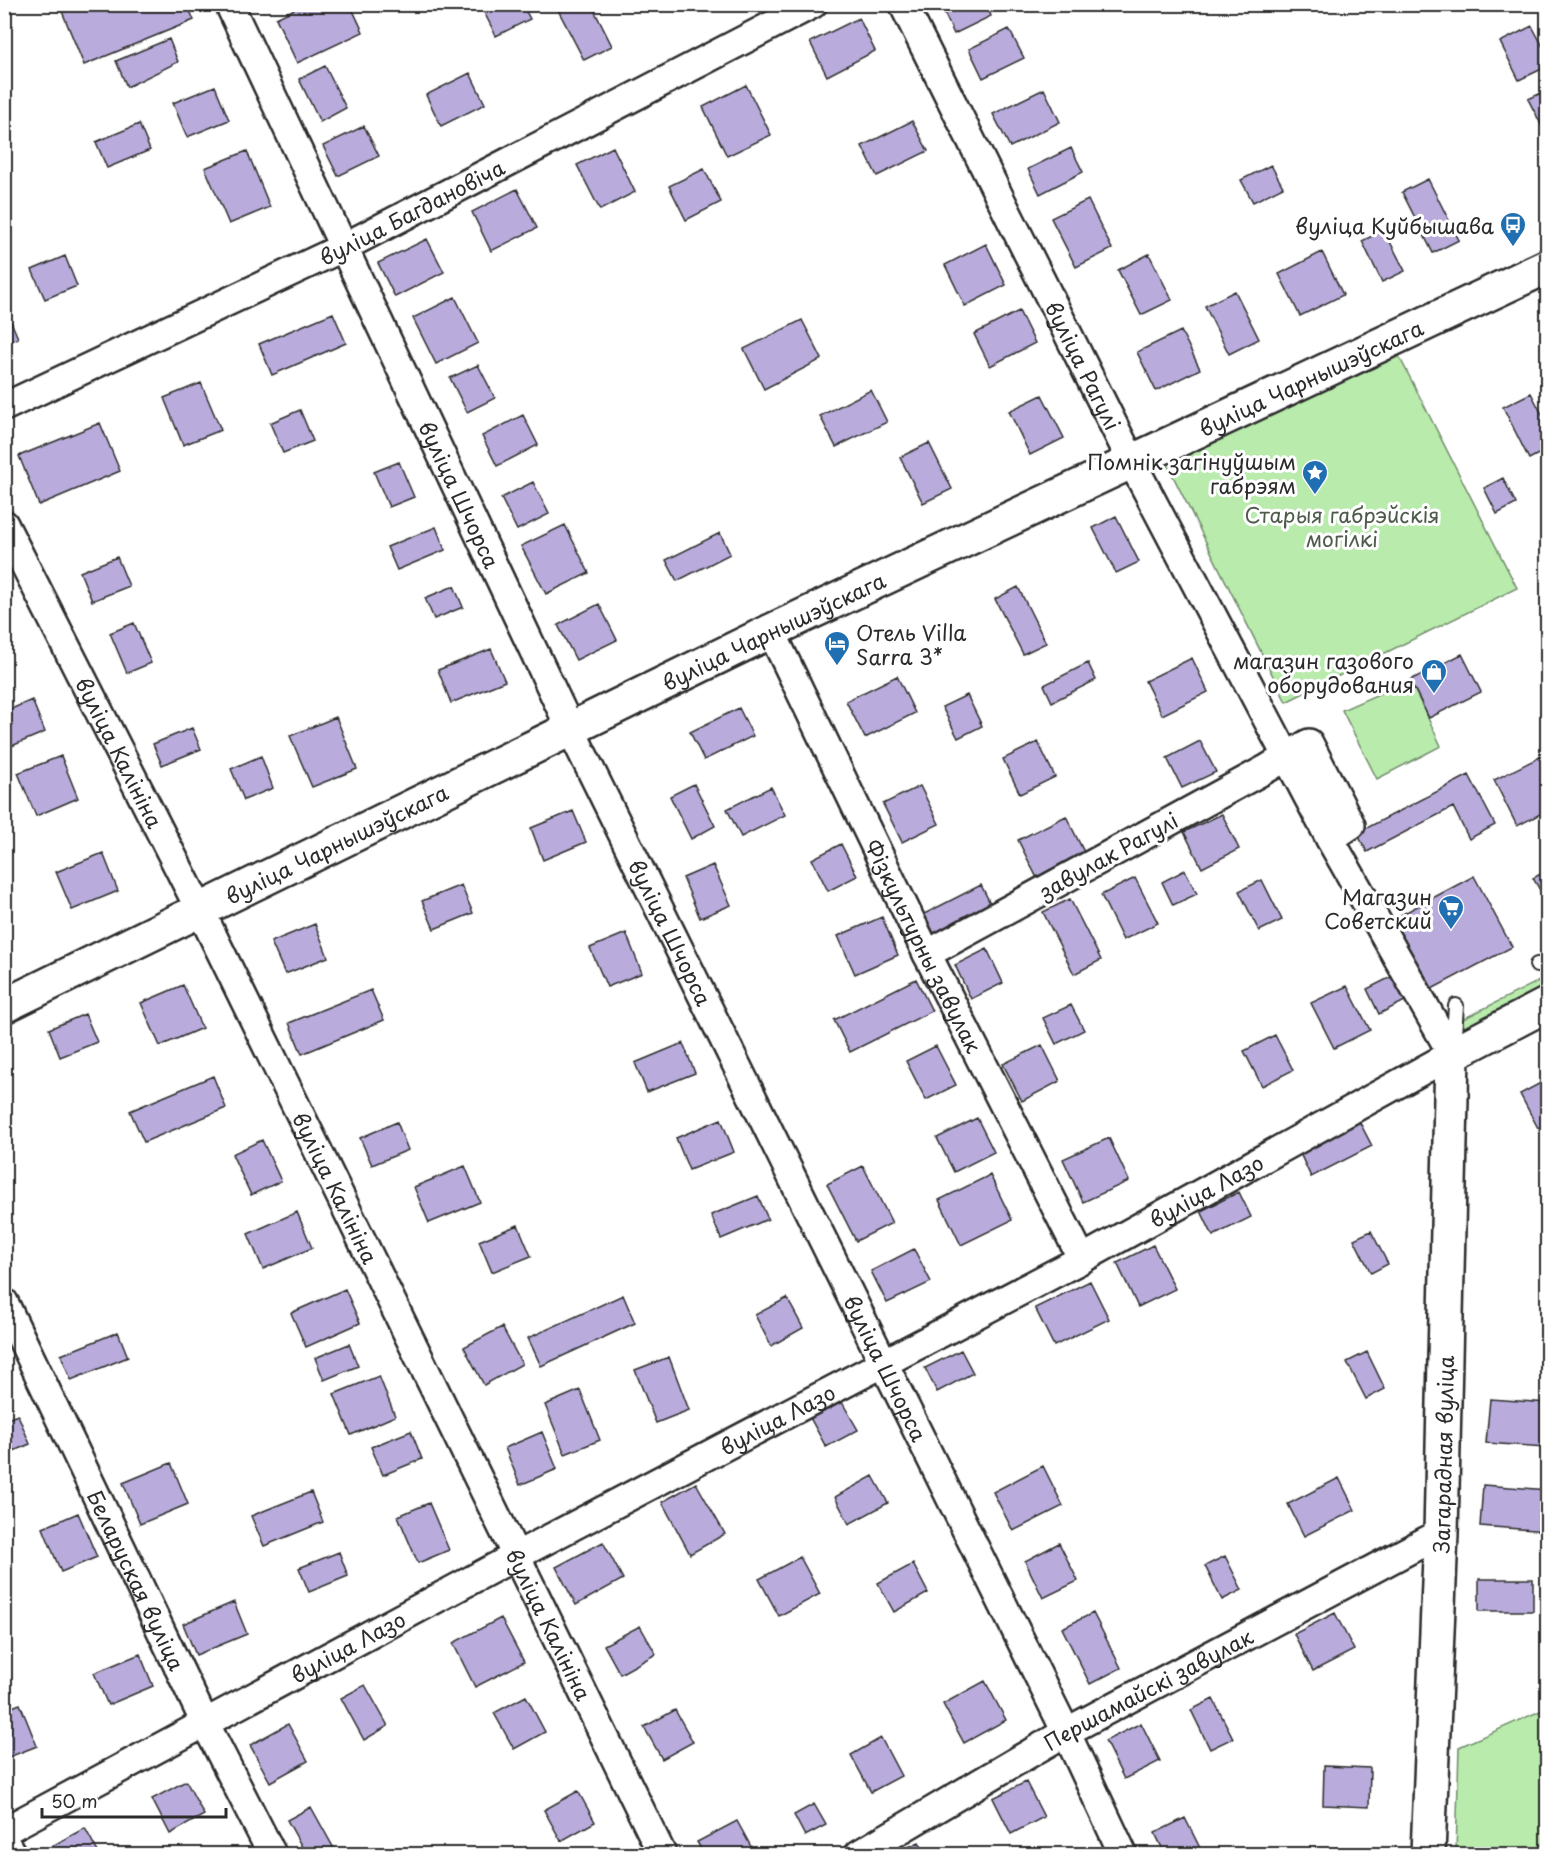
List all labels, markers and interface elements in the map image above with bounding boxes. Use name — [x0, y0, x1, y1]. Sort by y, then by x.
street label: вуліца Багдановіча — [314, 151, 510, 273]
place label: вуліца Куйбышава — [1295, 209, 1495, 241]
bus stop icon: вуліца Куйбышава — [1498, 210, 1528, 248]
street label: вуліца Рагулі — [1038, 295, 1129, 435]
street label: вуліца Чарнышэўскага — [1193, 311, 1429, 444]
street label: вуліца Шчорса — [412, 415, 508, 573]
place label: Помнік загінуўшым габрэям — [1087, 445, 1296, 501]
place icon: Помнік загінуўшым габрэям — [1300, 458, 1330, 496]
park label: Старыя габрэйскія могілкі — [1244, 498, 1440, 554]
street label: вуліца Чарнышэўскага — [656, 563, 891, 698]
place label: Отель Villa Sarra 3* — [856, 616, 966, 672]
hotel icon: Отель Villa Sarra 3* — [822, 629, 852, 667]
place label: магазин газового оборудования — [1233, 644, 1414, 700]
shop icon: магазин газового оборудования — [1419, 657, 1449, 695]
street label: вуліца Калініна — [68, 671, 172, 833]
street label: вуліца Чарнышэўскага — [220, 775, 454, 912]
street label: завулак Рагулі — [1032, 803, 1183, 907]
street label: Фізкультурны завулак — [858, 834, 991, 1058]
street label: вуліца Шчорса — [621, 854, 721, 1011]
place label: Магазин Советский — [1324, 880, 1432, 936]
supermarket icon: Магазин Советский — [1436, 893, 1466, 931]
street label: вуліца Калініна — [285, 1106, 387, 1269]
street label: вуліца Лазо — [1143, 1146, 1269, 1235]
street label: вуліца Шчорса — [836, 1289, 936, 1447]
street label: Загарадная вуліца — [1424, 1355, 1461, 1554]
street label: вуліца Лазо — [714, 1375, 840, 1463]
street label: Беларуская вуліца — [80, 1484, 194, 1676]
street label: вуліца Калініна — [499, 1543, 600, 1706]
street label: вуліца Лазо — [284, 1602, 411, 1690]
street label: Першамайскі завулак — [1037, 1620, 1259, 1758]
scale bar — [42, 1781, 226, 1819]
text: 50 m — [51, 1787, 98, 1814]

